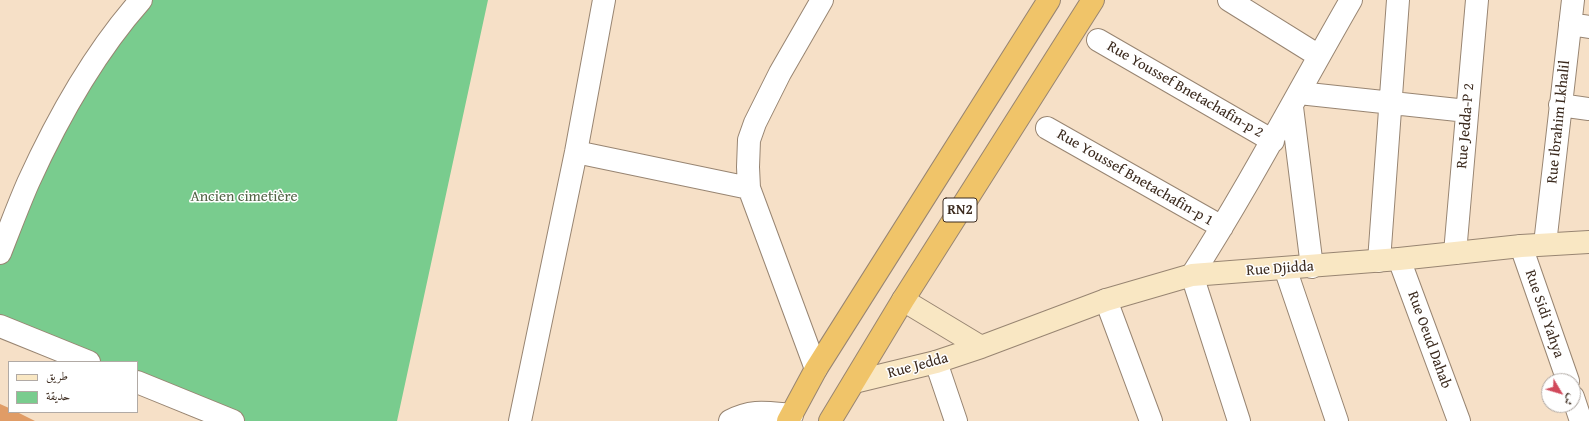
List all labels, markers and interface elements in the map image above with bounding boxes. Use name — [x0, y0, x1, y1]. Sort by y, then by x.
street label: Rue Youssef Bnetachafin-p 2 — [1104, 38, 1266, 142]
street label: Rue Ibrahim Lkhalil — [1544, 59, 1574, 185]
street label: Rue Jedda-P 2 — [1453, 83, 1479, 169]
street label: Rue Youssef Bnetachafin-p 1 — [1054, 126, 1216, 230]
park label: Ancien cimetière — [191, 188, 297, 206]
road number: RN2 — [943, 198, 977, 222]
street label: Rue Djidda — [1246, 258, 1314, 280]
street label: Rue Sidi Yahya — [1520, 268, 1568, 360]
street label: Rue Oeud Dahab — [1403, 289, 1455, 391]
street label: Rue Jedda — [886, 349, 950, 383]
legend — [8, 361, 138, 413]
text: طريق — [46, 367, 68, 384]
north arrow — [1541, 373, 1581, 413]
text: حديقة — [46, 387, 70, 404]
text: ش — [1560, 391, 1579, 409]

